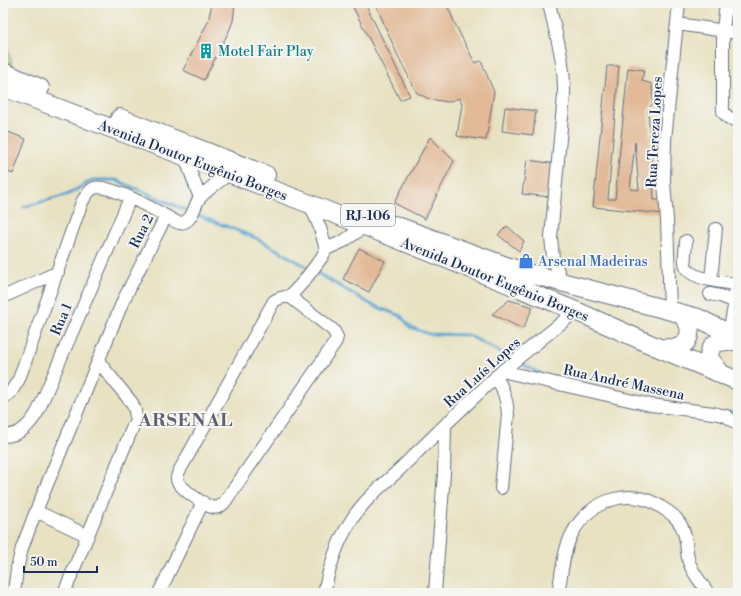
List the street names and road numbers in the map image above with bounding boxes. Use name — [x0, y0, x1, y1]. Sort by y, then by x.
street label: Rua Tereza Lopes — [643, 76, 667, 188]
street label: Avenida Doutor Eugênio Borges — [94, 116, 290, 205]
road number: RJ-106 — [341, 204, 395, 226]
street label: Rua 2 — [126, 211, 158, 251]
street label: Avenida Doutor Eugênio Borges — [397, 233, 591, 326]
street label: Rua 1 — [47, 300, 77, 338]
street label: Rua Luís Lopes — [441, 334, 525, 412]
street label: Rua André Massena — [561, 361, 687, 405]

